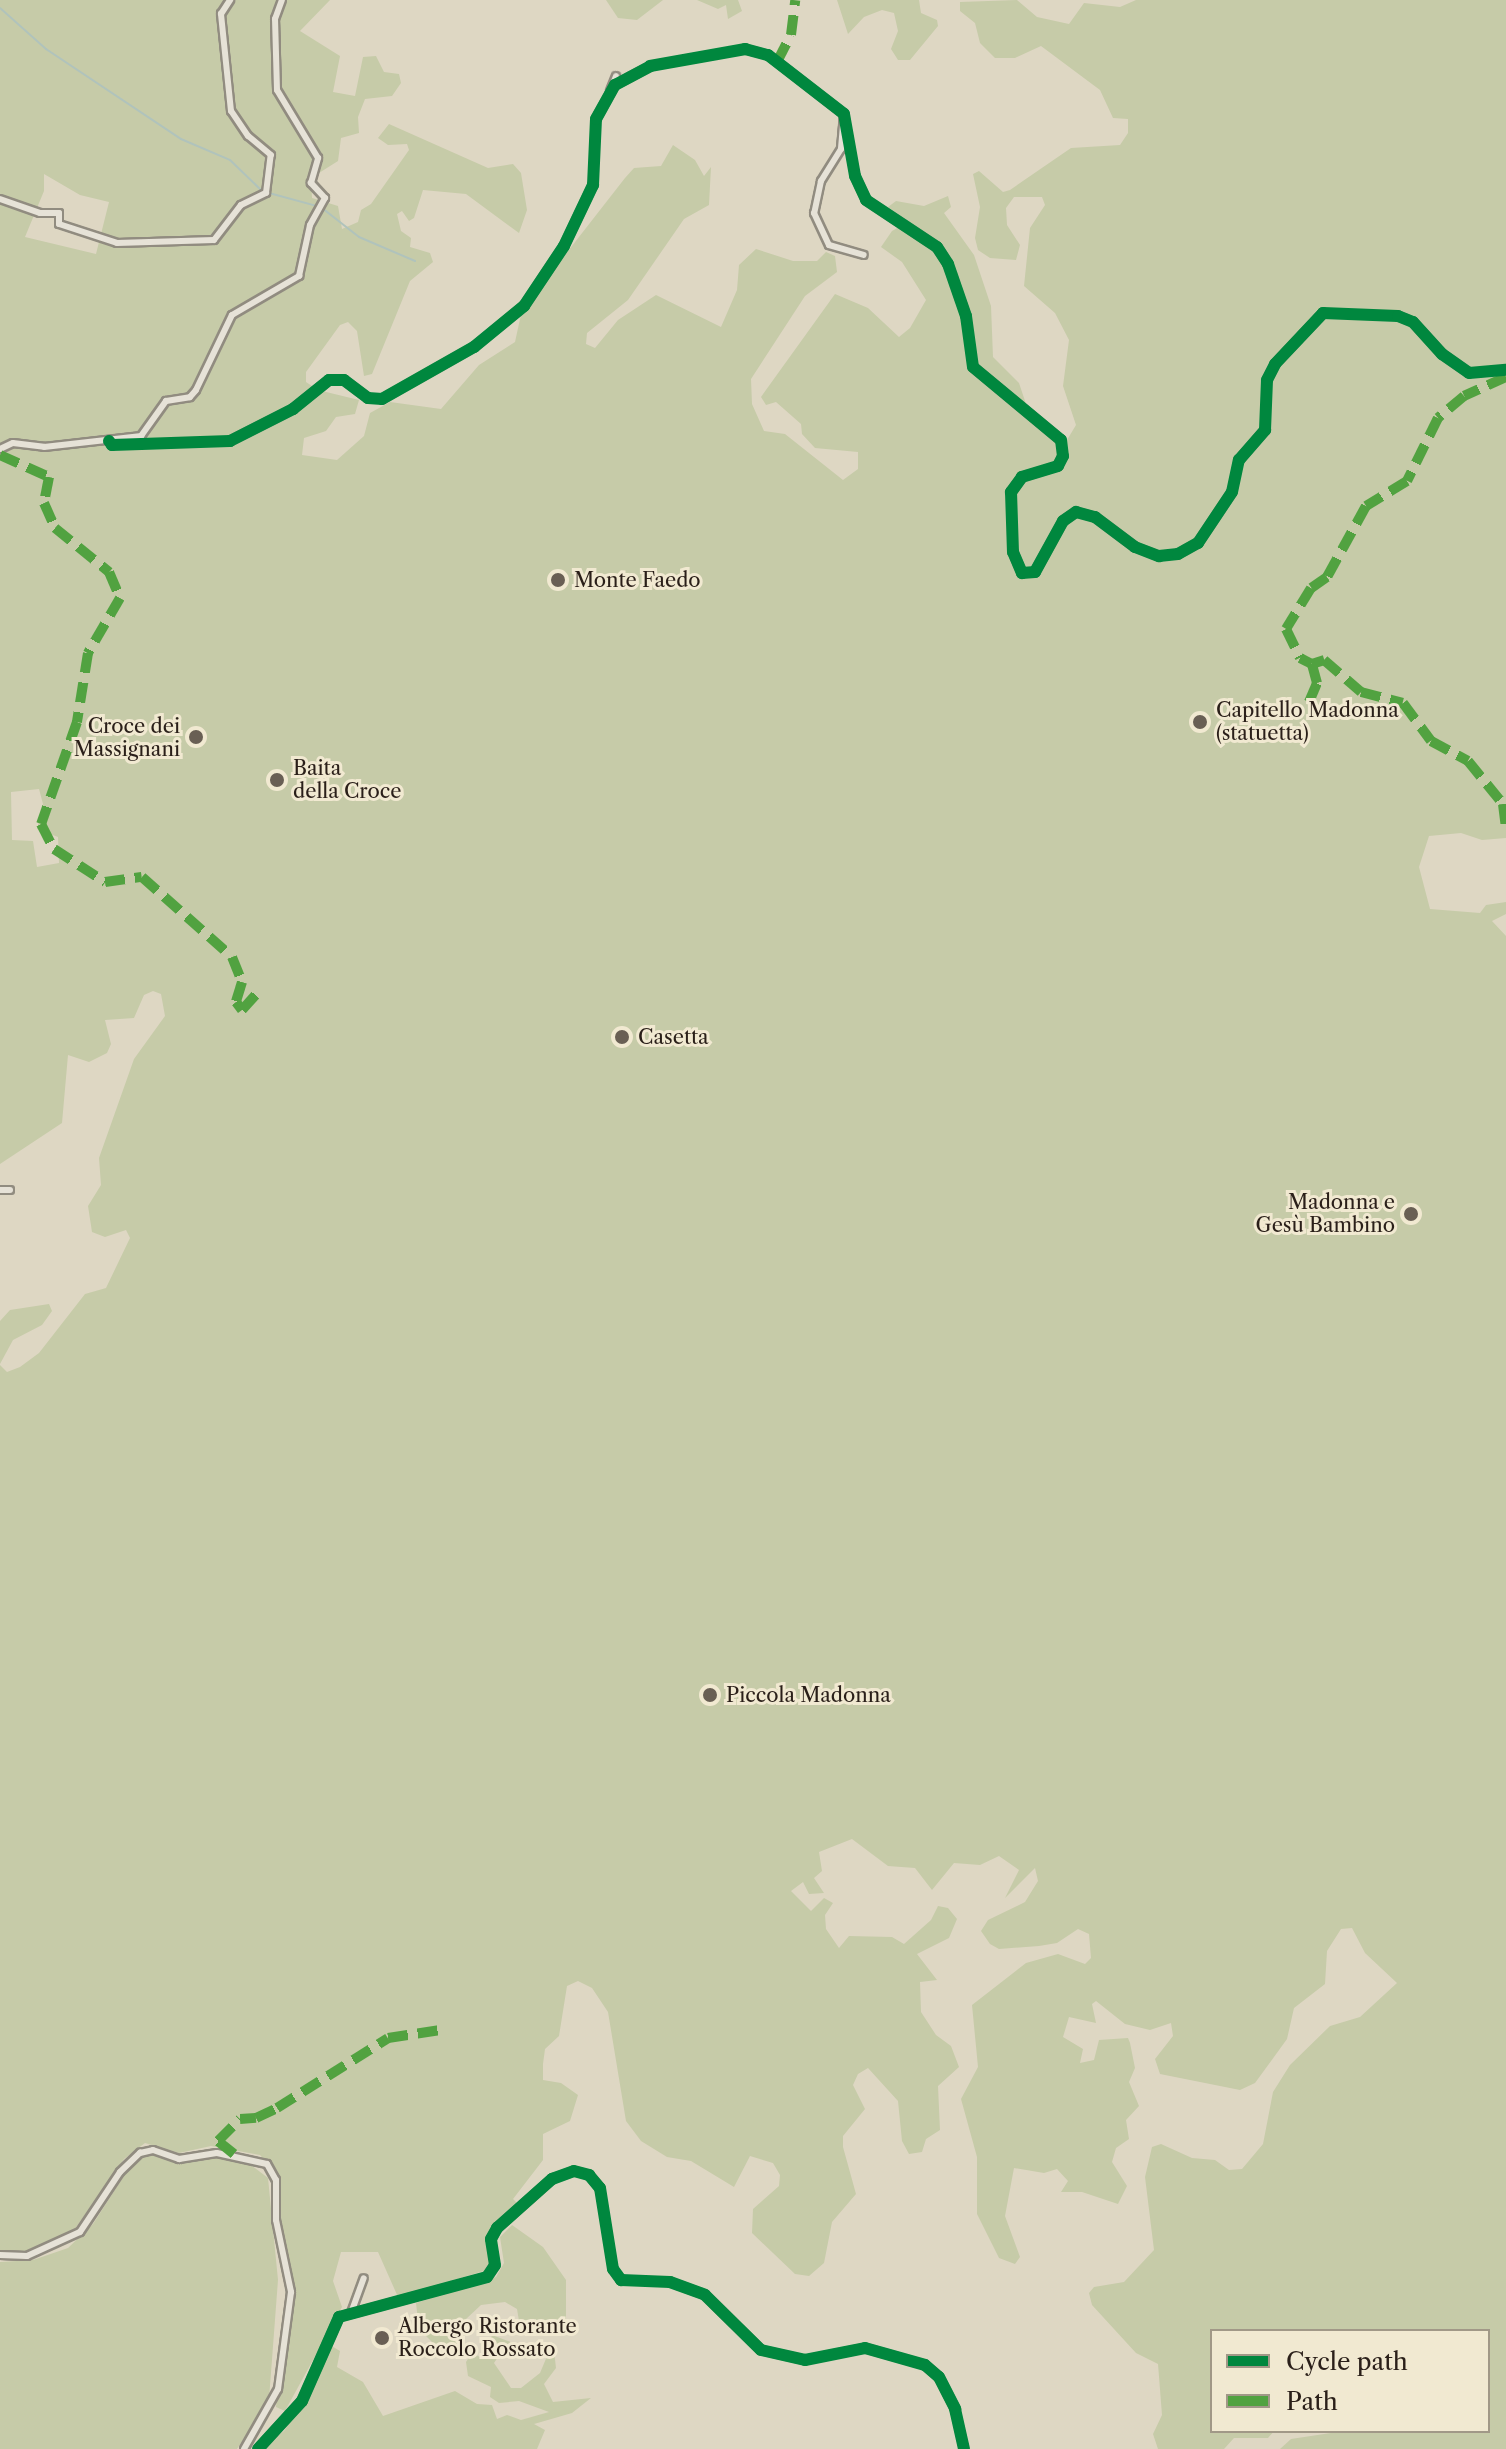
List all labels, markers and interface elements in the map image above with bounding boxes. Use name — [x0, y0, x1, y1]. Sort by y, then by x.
place label: Monte Faedo — [574, 568, 701, 592]
marker: Monte Faedo — [549, 571, 567, 589]
place label: Capitello Madonna (statuetta) — [1216, 698, 1399, 745]
marker: Capitello Madonna (statuetta) — [1191, 713, 1209, 731]
place label: Croce dei Massignani — [74, 714, 180, 761]
marker: Croce dei Massignani — [187, 728, 205, 746]
place label: Baita della Croce — [293, 756, 402, 803]
marker: Baita della Croce — [268, 771, 286, 789]
place label: Casetta — [638, 1025, 709, 1049]
marker: Casetta — [613, 1028, 631, 1046]
place label: Madonna e Gesù Bambino — [1256, 1190, 1395, 1237]
marker: Madonna e Gesù Bambino — [1402, 1205, 1420, 1223]
place label: Piccola Madonna — [726, 1683, 891, 1707]
marker: Piccola Madonna — [701, 1686, 719, 1704]
place label: Albergo Ristorante Roccolo Rossato — [398, 2314, 577, 2361]
marker: Albergo Ristorante Roccolo Rossato — [373, 2329, 391, 2347]
legend — [1210, 2329, 1490, 2433]
text: Cycle path — [1286, 2347, 1408, 2376]
text: Path — [1286, 2387, 1338, 2416]

